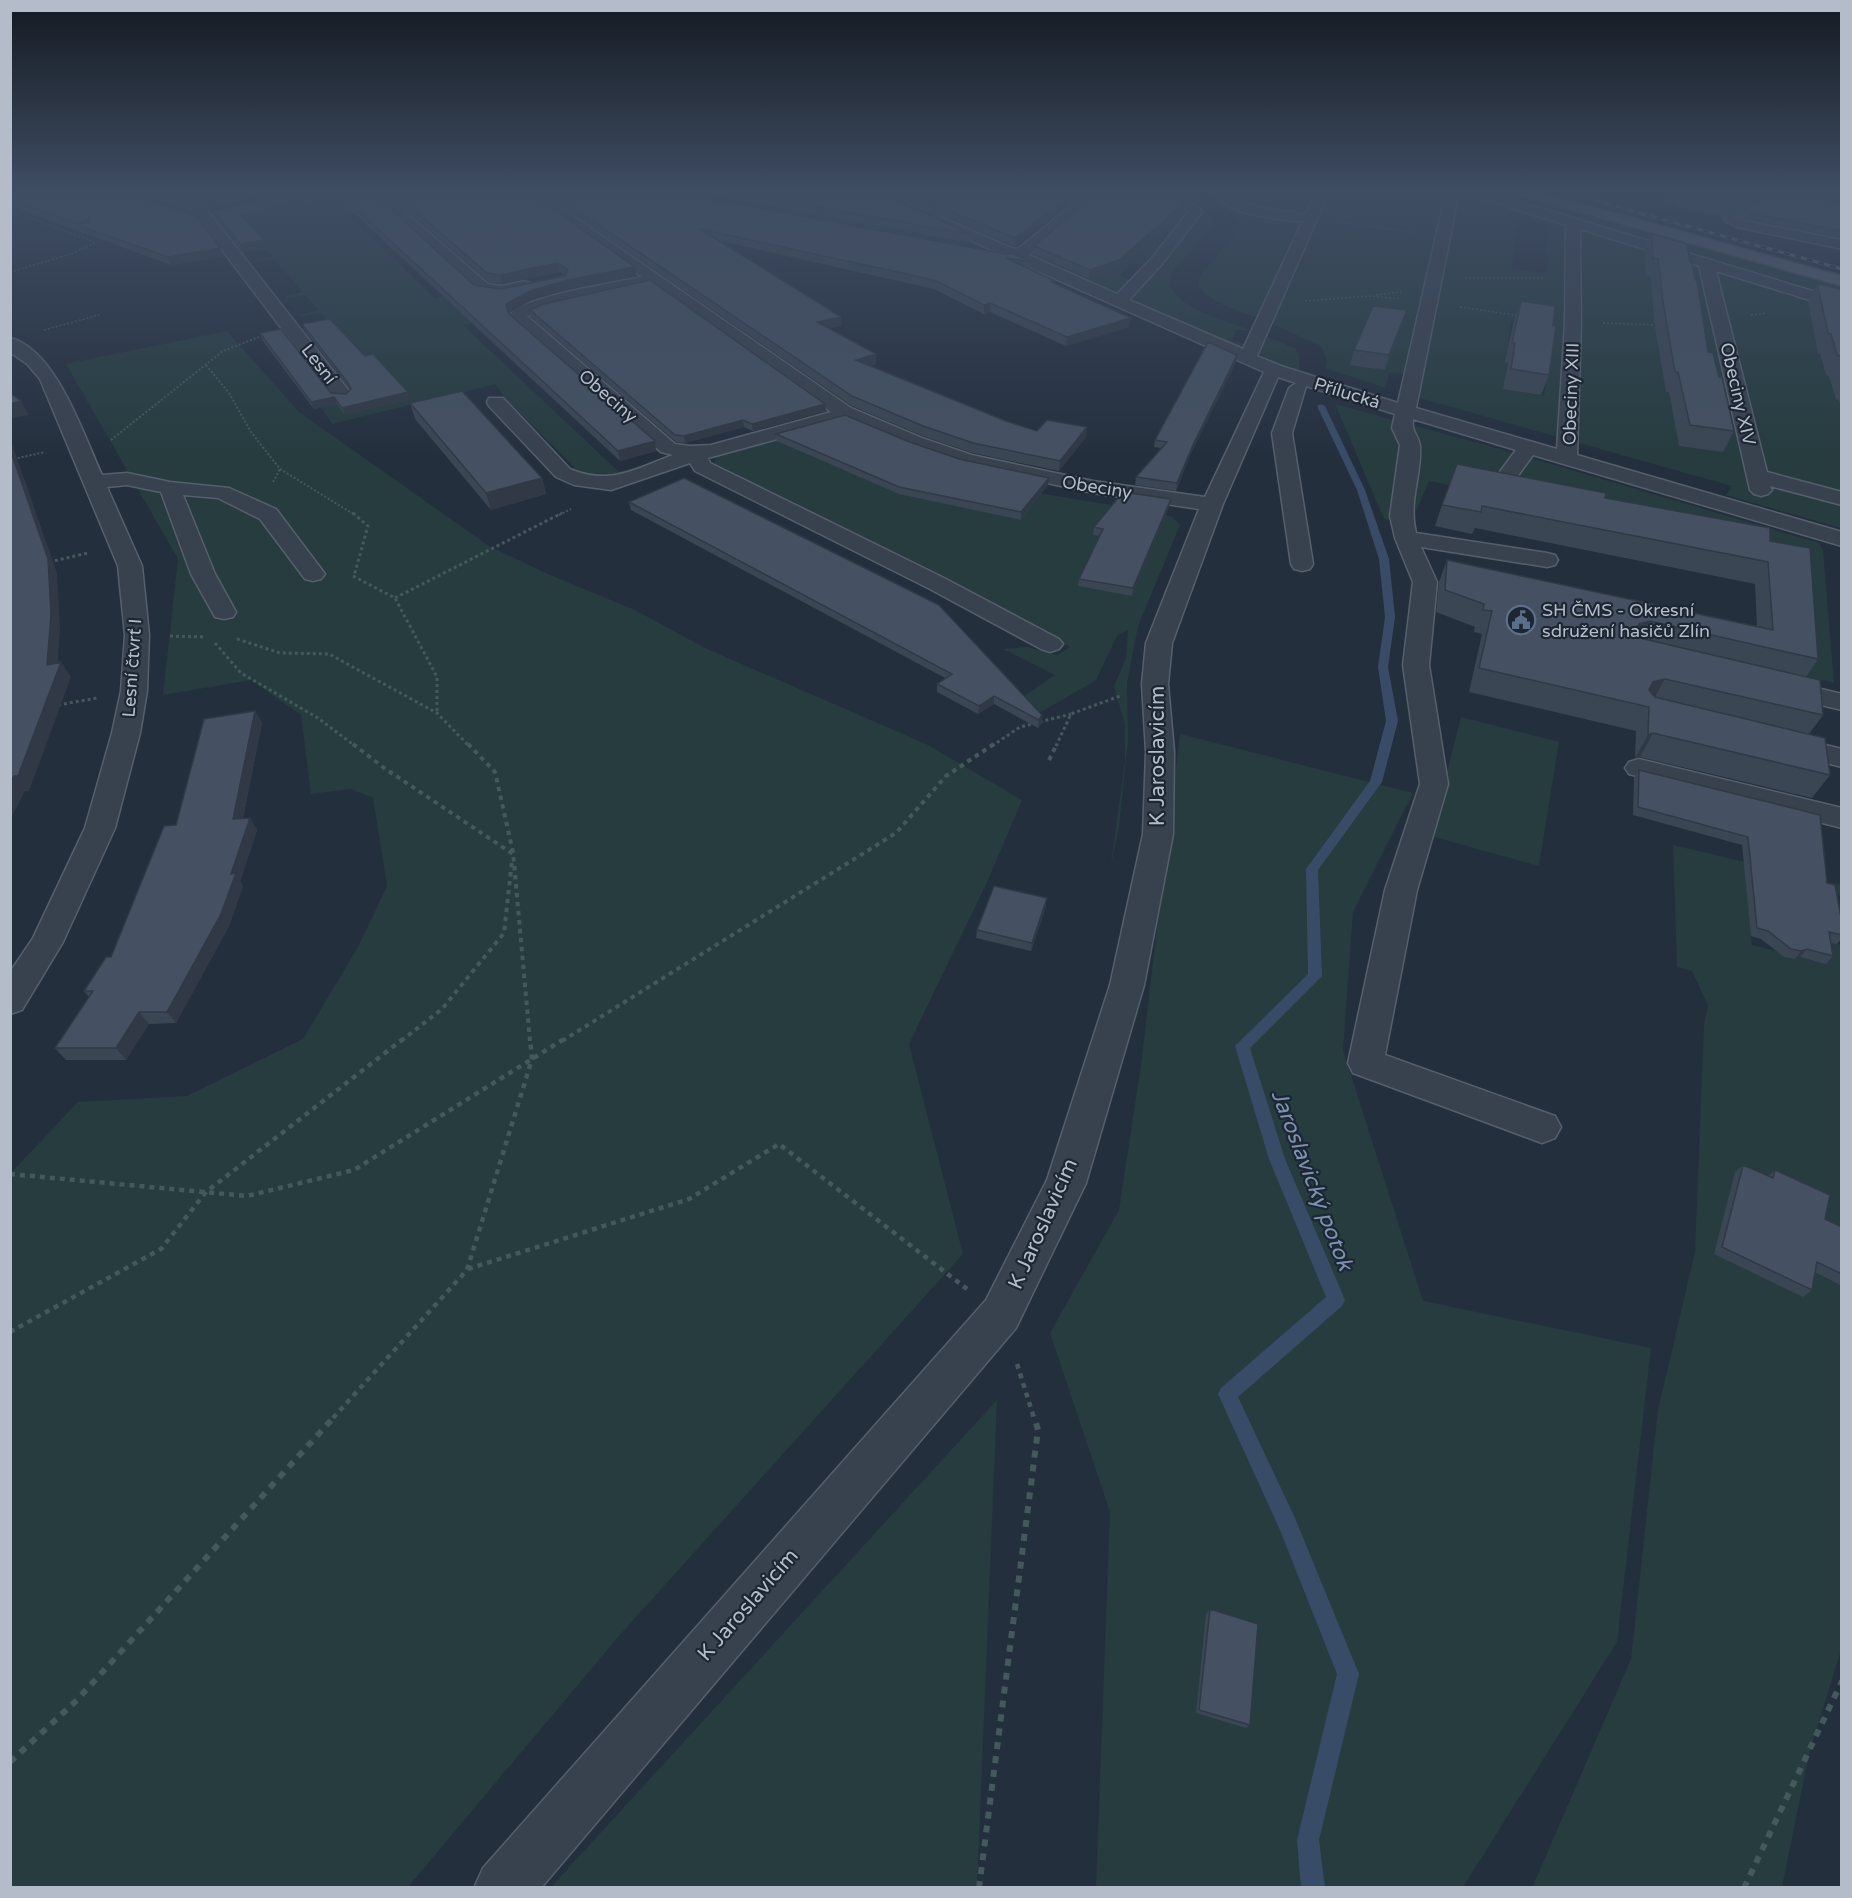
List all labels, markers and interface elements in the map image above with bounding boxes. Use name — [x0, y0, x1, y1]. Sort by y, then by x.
street label: Lesní — [297, 340, 342, 389]
street label: Obeciny XIV — [1715, 340, 1761, 448]
street label: Obeciny XIII — [1558, 342, 1584, 446]
street label: Obeciny — [574, 365, 642, 428]
street label: Přílucká — [1311, 373, 1383, 413]
street label: Obeciny — [1060, 471, 1134, 503]
place label: SH ČMS - Okresní sdružení hasičů Zlín — [1542, 599, 1710, 642]
public building icon: SH ČMS - Okresní sdružení hasičů Zlín — [1505, 604, 1537, 636]
street label: Lesní čtvrť I — [118, 618, 146, 718]
street label: K Jaroslavicím — [1145, 686, 1170, 826]
water label: Jaroslavický potok — [1266, 1086, 1359, 1276]
street label: K Jaroslavicím — [1003, 1155, 1083, 1293]
street label: K Jaroslavicím — [692, 1544, 804, 1666]

